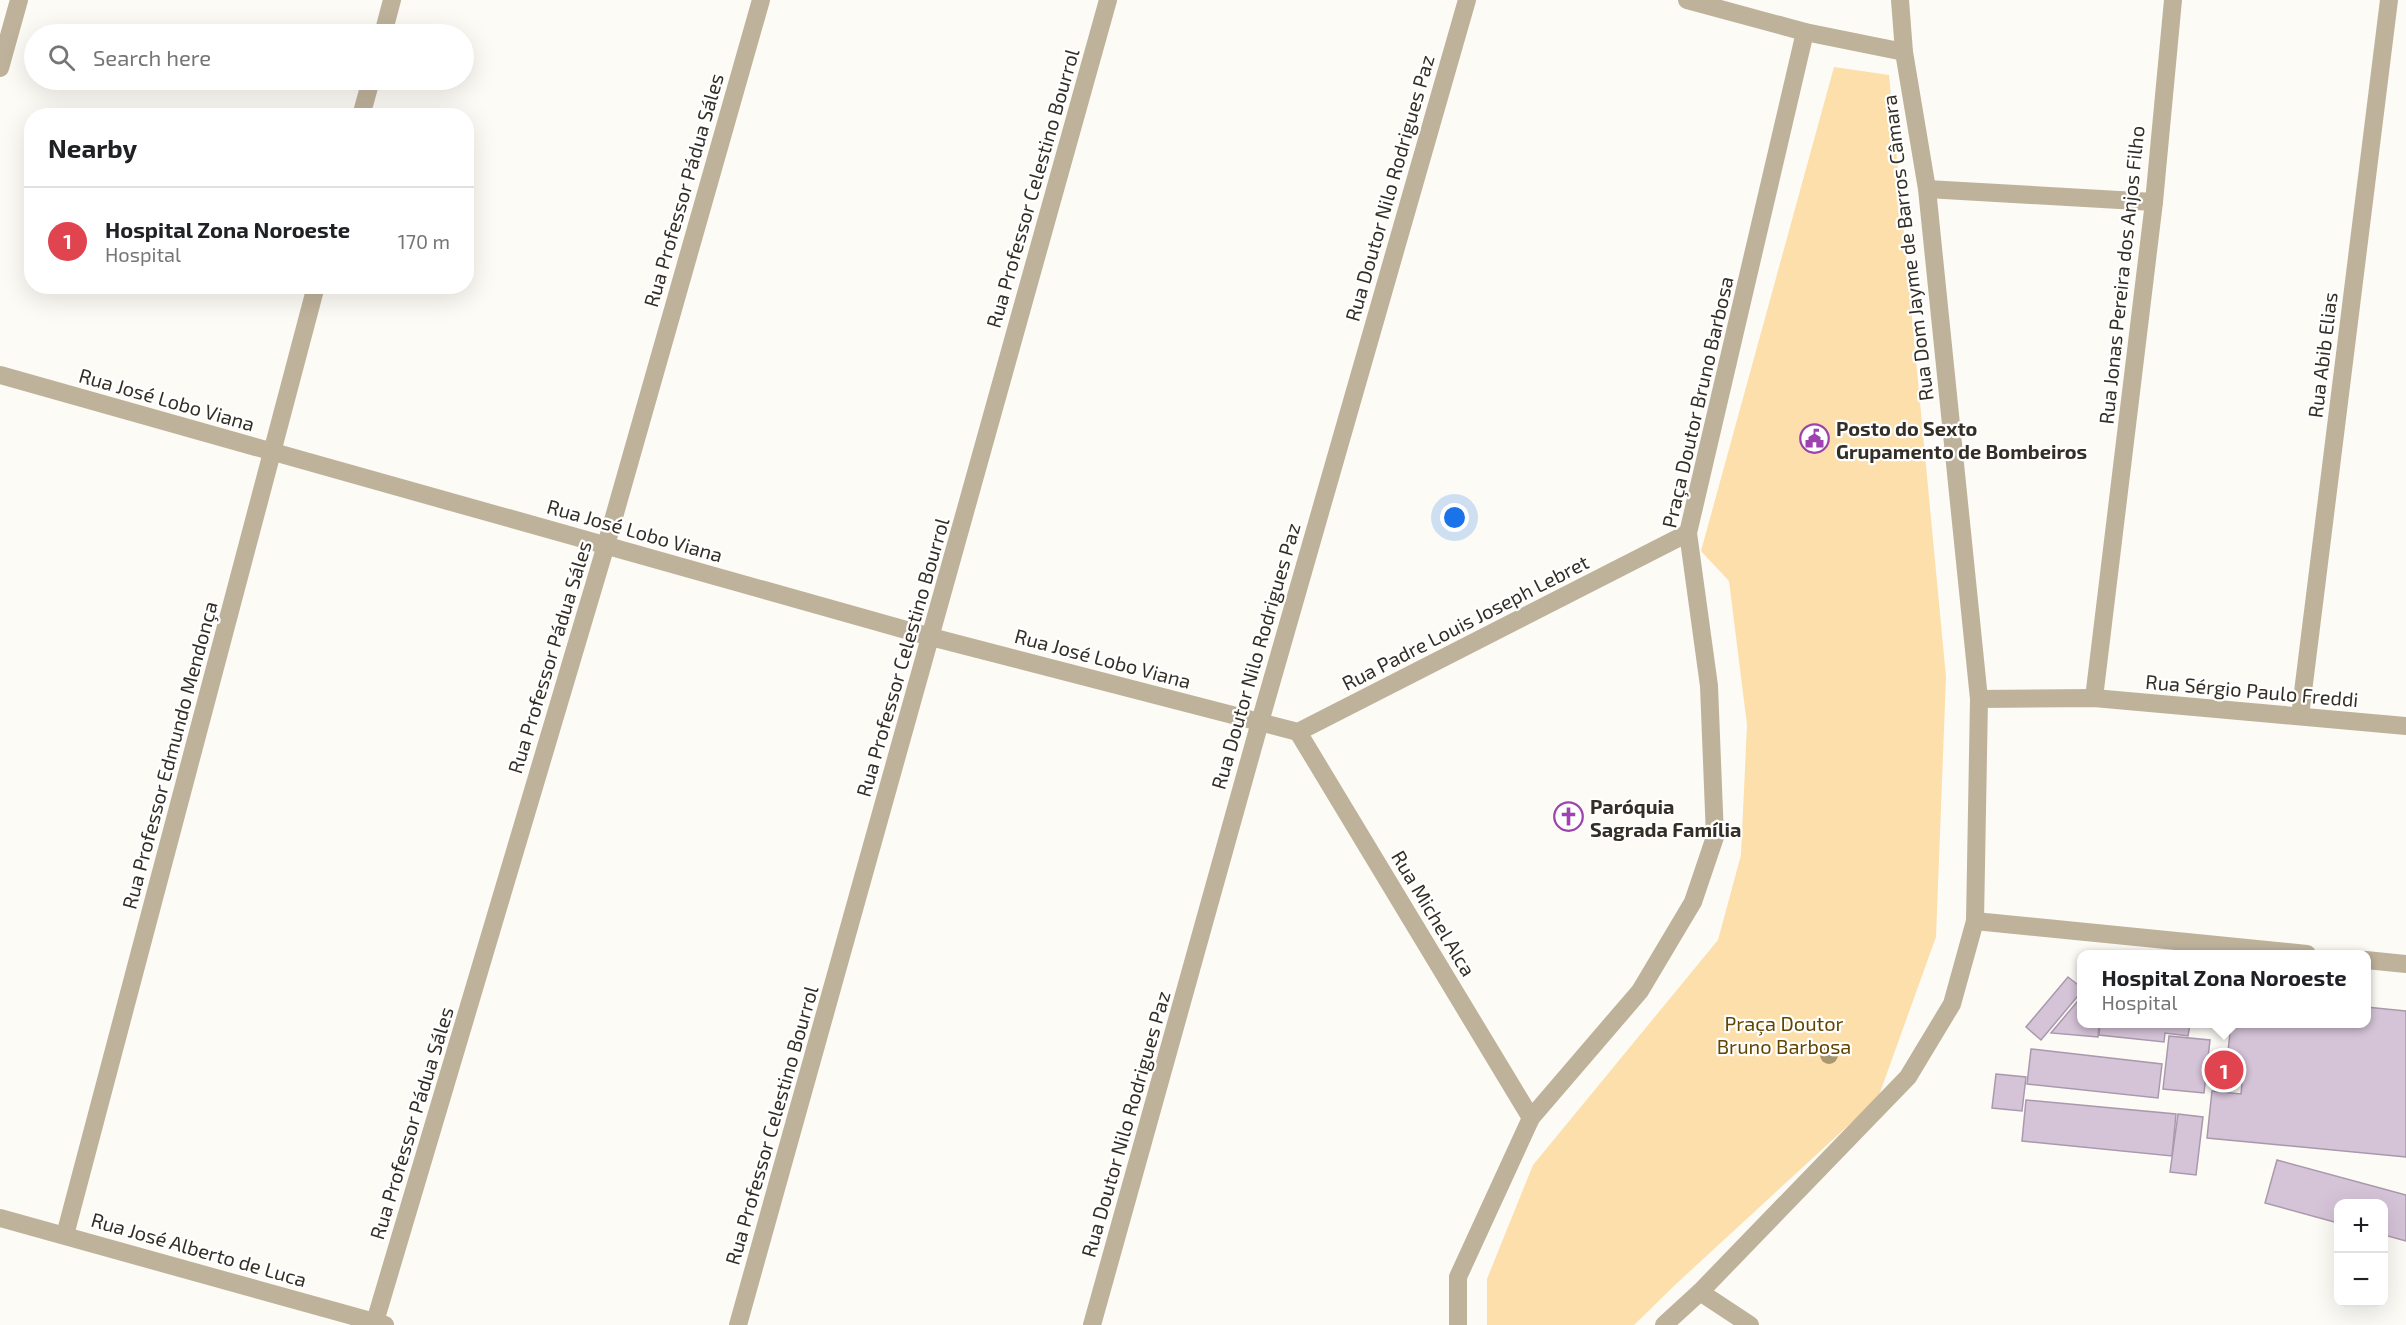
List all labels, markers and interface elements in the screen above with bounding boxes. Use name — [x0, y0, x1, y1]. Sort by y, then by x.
search box — [24, 24, 474, 90]
icon: search — [45, 41, 78, 74]
text: Search here — [93, 44, 211, 70]
street label: Rua Professor Celestino Bourrol — [981, 46, 1083, 330]
street label: Rua Doutor Nilo Rodrigues Paz — [1339, 52, 1439, 324]
street label: Rua Professor Pádua Sáles — [638, 70, 728, 310]
street label: Rua Dom Jayme de Barros Câmara — [1876, 94, 1938, 402]
street label: Rua Jonas Pereira dos Anjos Filho — [2093, 124, 2149, 426]
text: Nearby — [48, 132, 137, 163]
text: Hospital Zona Noroeste — [105, 216, 350, 242]
text: 1 — [63, 229, 72, 253]
text: 170 m — [398, 229, 450, 253]
text: Hospital — [105, 242, 181, 266]
street label: Praça Doutor Bruno Barbosa — [1656, 274, 1739, 530]
street label: Rua Abib Elias — [2302, 291, 2342, 419]
street label: Rua José Lobo Viana — [77, 362, 257, 436]
place label: Posto do Sexto Grupamento de Bombeiros — [1836, 416, 2087, 463]
public building icon: Posto do Sexto Grupamento de Bombeiros — [1799, 423, 1831, 455]
street label: Rua José Lobo Viana — [545, 493, 725, 567]
your location — [1440, 503, 1469, 532]
street label: Rua Professor Celestino Bourrol — [851, 515, 953, 799]
street label: Rua Doutor Nilo Rodrigues Paz — [1205, 520, 1305, 792]
street label: Rua Professor Pádua Sáles — [502, 538, 596, 776]
street label: Rua Padre Louis Joseph Lebret — [1338, 549, 1593, 695]
street label: Rua Professor Edmundo Mendonça — [116, 599, 223, 912]
street label: Rua José Lobo Viana — [1012, 623, 1194, 693]
street label: Rua Sérgio Paulo Freddi — [2144, 669, 2360, 711]
place label: Paróquia Sagrada Família — [1590, 794, 1741, 841]
church icon: Paróquia Sagrada Família — [1553, 801, 1585, 833]
street label: Rua Michel Alca — [1387, 846, 1481, 980]
popup — [2077, 950, 2371, 1028]
text: Hospital Zona Noroeste — [2101, 964, 2347, 990]
street label: Rua Professor Celestino Bourrol — [720, 983, 822, 1267]
street label: Rua Doutor Nilo Rodrigues Paz — [1075, 988, 1175, 1260]
text: Hospital — [2101, 990, 2177, 1014]
street label: Rua Professor Pádua Sáles — [364, 1004, 458, 1242]
park label: Praça Doutor Bruno Barbosa — [1717, 1011, 1851, 1058]
pin: 1 — [2204, 1048, 2244, 1092]
map controls — [2334, 1199, 2388, 1307]
button: + — [2334, 1199, 2388, 1253]
street label: Rua José Alberto de Luca — [89, 1207, 309, 1291]
button: − — [2334, 1253, 2388, 1307]

